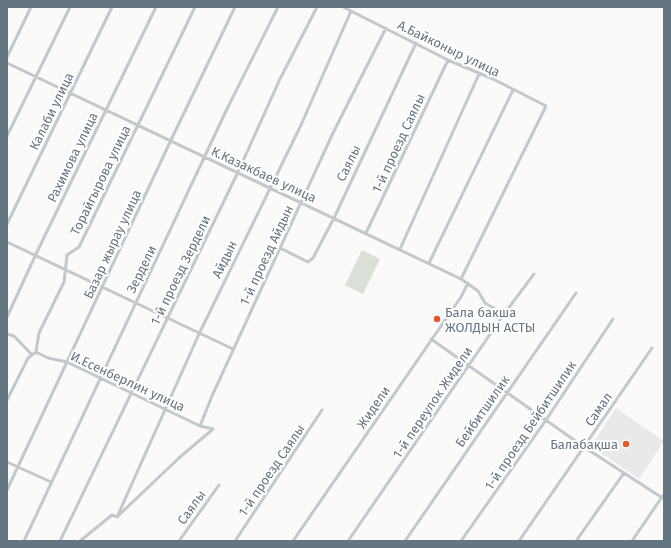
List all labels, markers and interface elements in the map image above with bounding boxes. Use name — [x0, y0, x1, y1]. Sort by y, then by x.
street label: А.Байконыр улица — [395, 17, 502, 80]
street label: Калаби улица — [26, 70, 77, 152]
street label: 1-й проезд Саялы — [369, 91, 428, 195]
street label: Рахимова улица — [44, 110, 101, 205]
street label: Торайгырова улица — [67, 123, 134, 238]
street label: Саялы — [333, 143, 364, 184]
street label: К.Казакбаев улица — [209, 144, 319, 205]
street label: Базар жырау улица — [81, 187, 144, 301]
street label: 1-й проезд Айдын — [237, 203, 296, 308]
street label: 1-й проезд Зердели — [147, 213, 213, 327]
street label: Айдын — [209, 238, 240, 280]
street label: Зердели — [124, 243, 159, 295]
place label: Бала бакша ЖОЛДЫН АСТЫ — [445, 305, 536, 335]
marker: Бала бакша ЖОЛДЫН АСТЫ — [432, 314, 442, 324]
street label: 1-й переулок Жидели — [390, 344, 475, 461]
street label: И.Есенберлин улица — [68, 348, 187, 415]
street label: 1-й проезд Бейбитшилик — [481, 358, 579, 493]
street label: Бейбитшилик — [452, 372, 513, 450]
street label: Жидели — [354, 383, 393, 431]
street label: Самал — [582, 390, 615, 429]
street label: 1-й проезд Саялы — [235, 422, 308, 519]
place label: Балабақша — [550, 437, 618, 452]
marker: Балабақша — [621, 439, 631, 449]
street label: Саялы — [174, 487, 209, 527]

